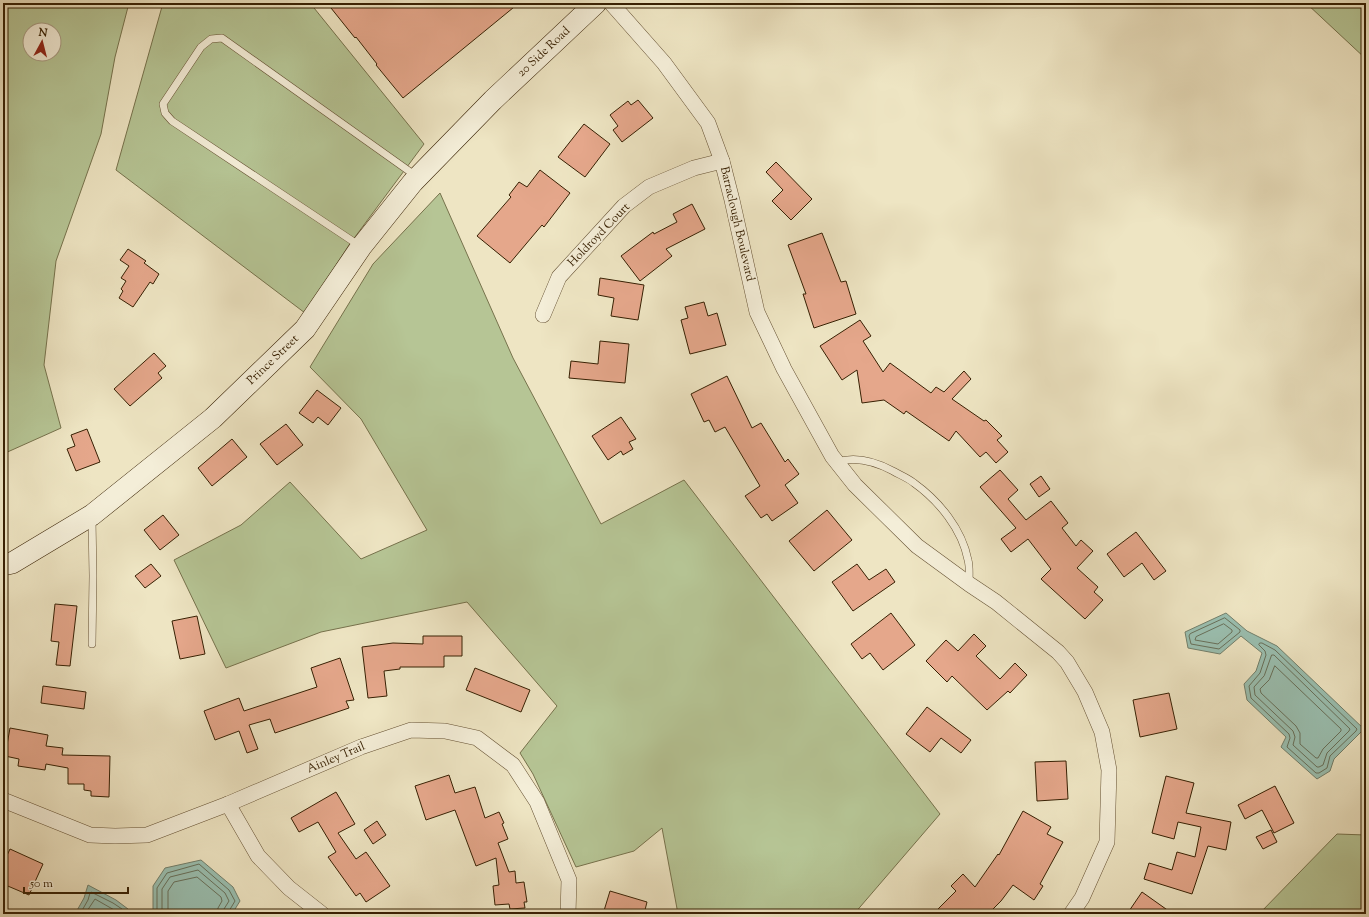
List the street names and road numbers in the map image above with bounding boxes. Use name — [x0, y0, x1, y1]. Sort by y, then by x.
street label: 20 Side Road — [513, 22, 575, 81]
street label: Barraclough Boulevard — [715, 165, 759, 283]
street label: Holdroyd Court — [564, 199, 634, 271]
street label: Prince Street — [243, 331, 303, 389]
street label: Ainley Trail — [304, 737, 368, 778]

